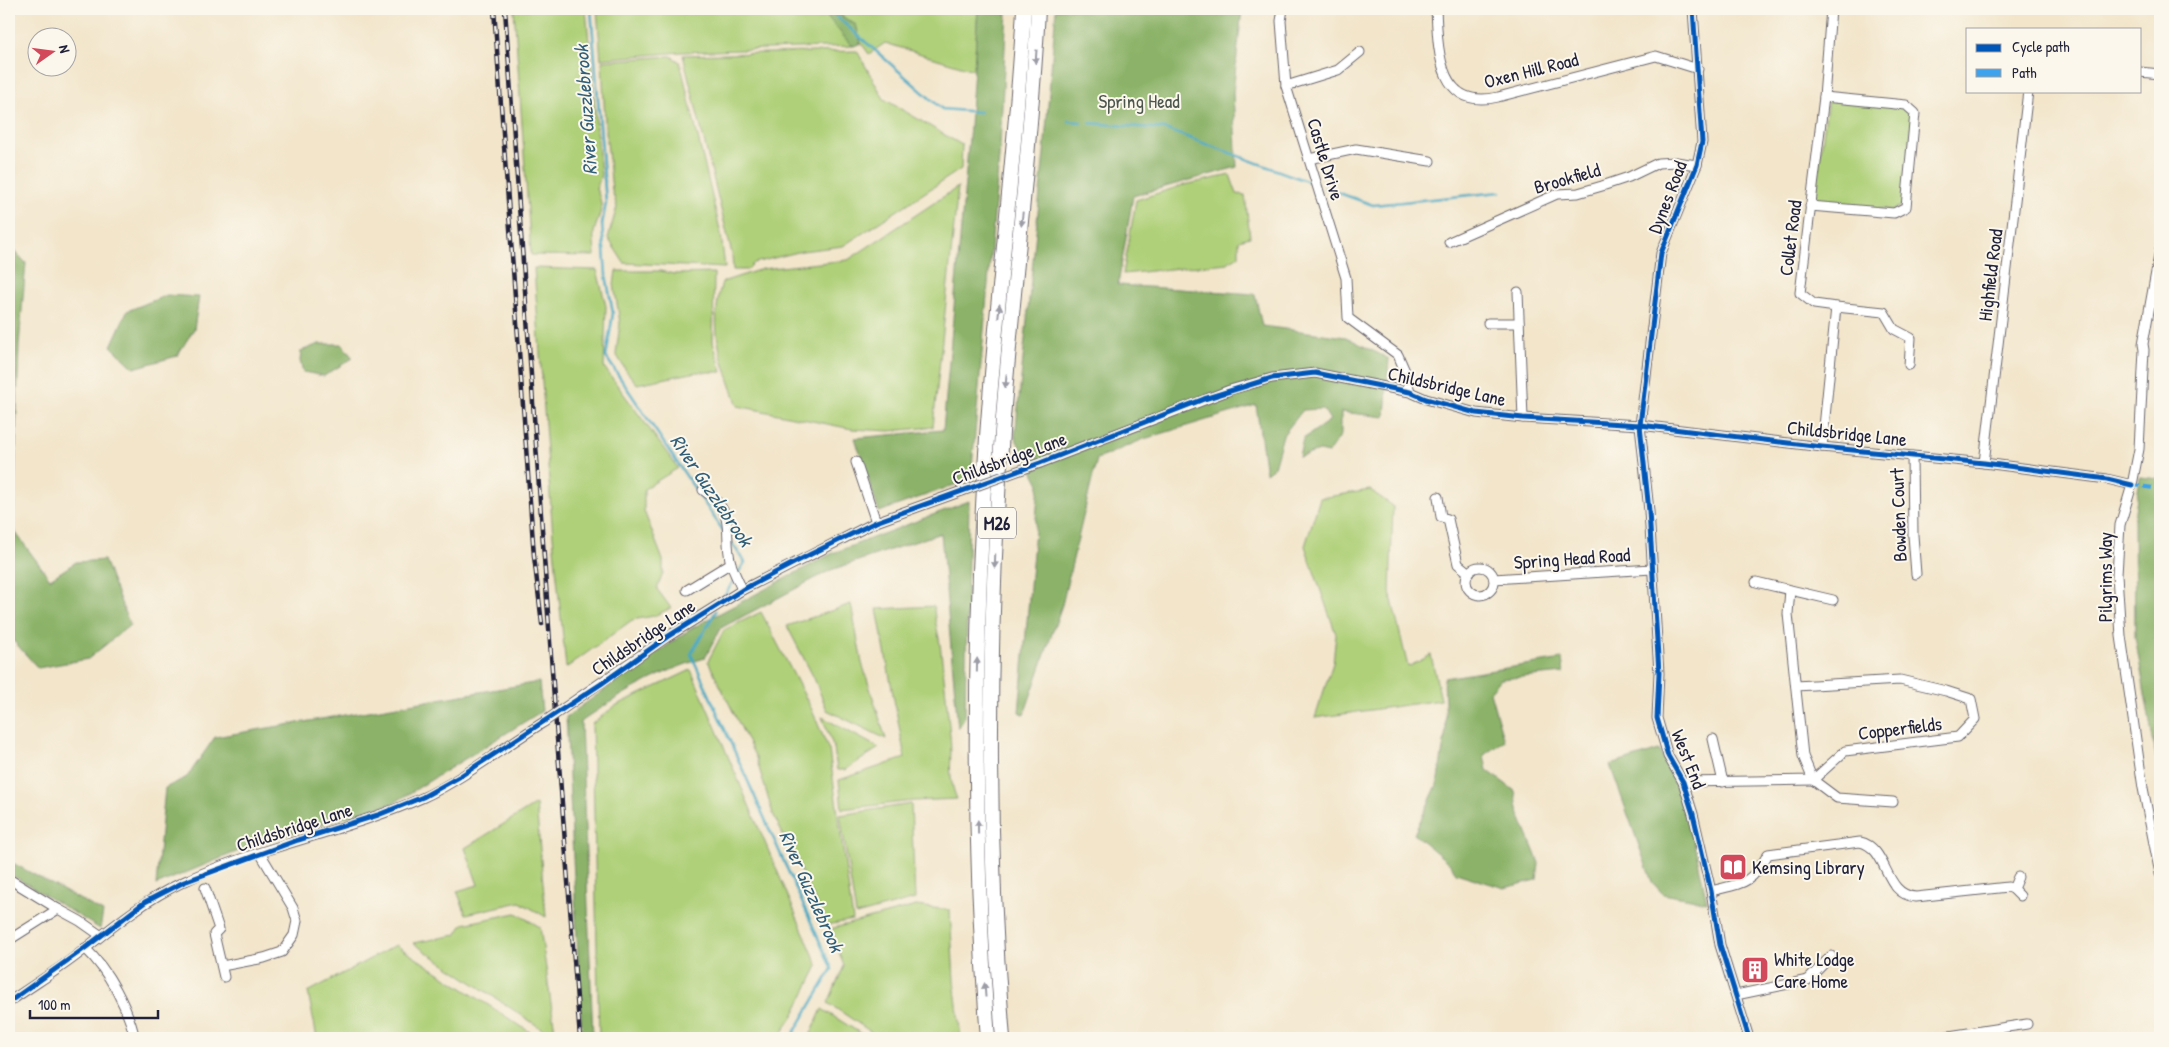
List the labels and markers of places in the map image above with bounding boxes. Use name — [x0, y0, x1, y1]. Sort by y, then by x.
library icon: Kemsing Library — [1718, 852, 1748, 882]
place label: Kemsing Library — [1752, 854, 1865, 880]
place label: White Lodge Care Home — [1774, 946, 1855, 994]
building icon: White Lodge Care Home — [1740, 955, 1770, 985]

